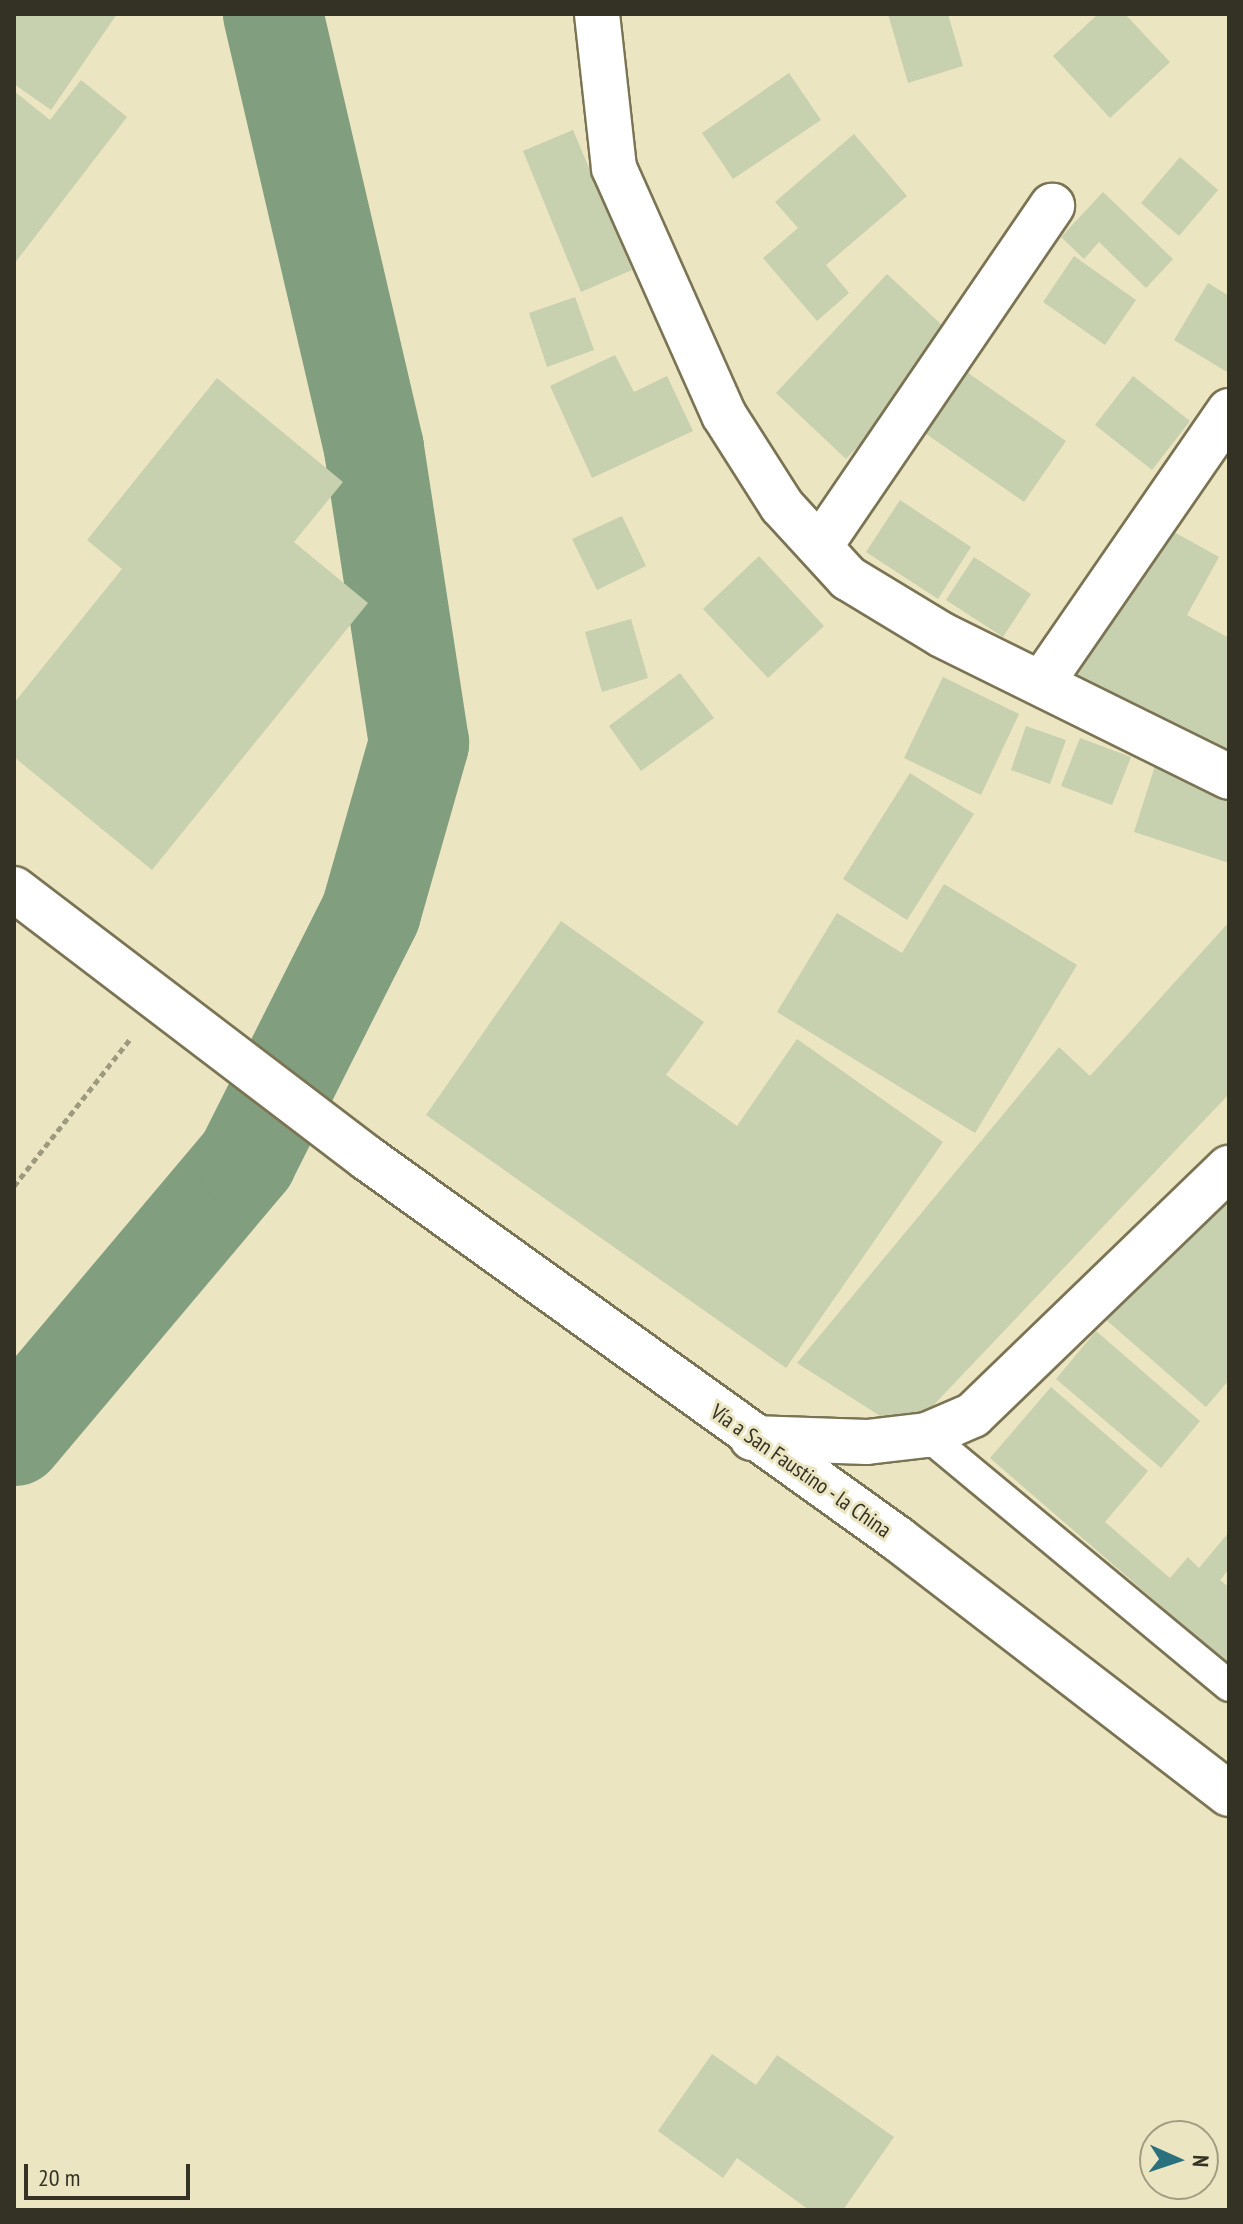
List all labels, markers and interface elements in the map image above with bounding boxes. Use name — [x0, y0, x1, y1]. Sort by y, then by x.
street label: Vía a San Faustino - la China — [705, 1398, 897, 1544]
north arrow — [1139, 2120, 1219, 2200]
scale bar — [28, 2148, 194, 2198]
text: N — [1187, 2154, 1215, 2168]
text: 20 m — [38, 2162, 80, 2193]

